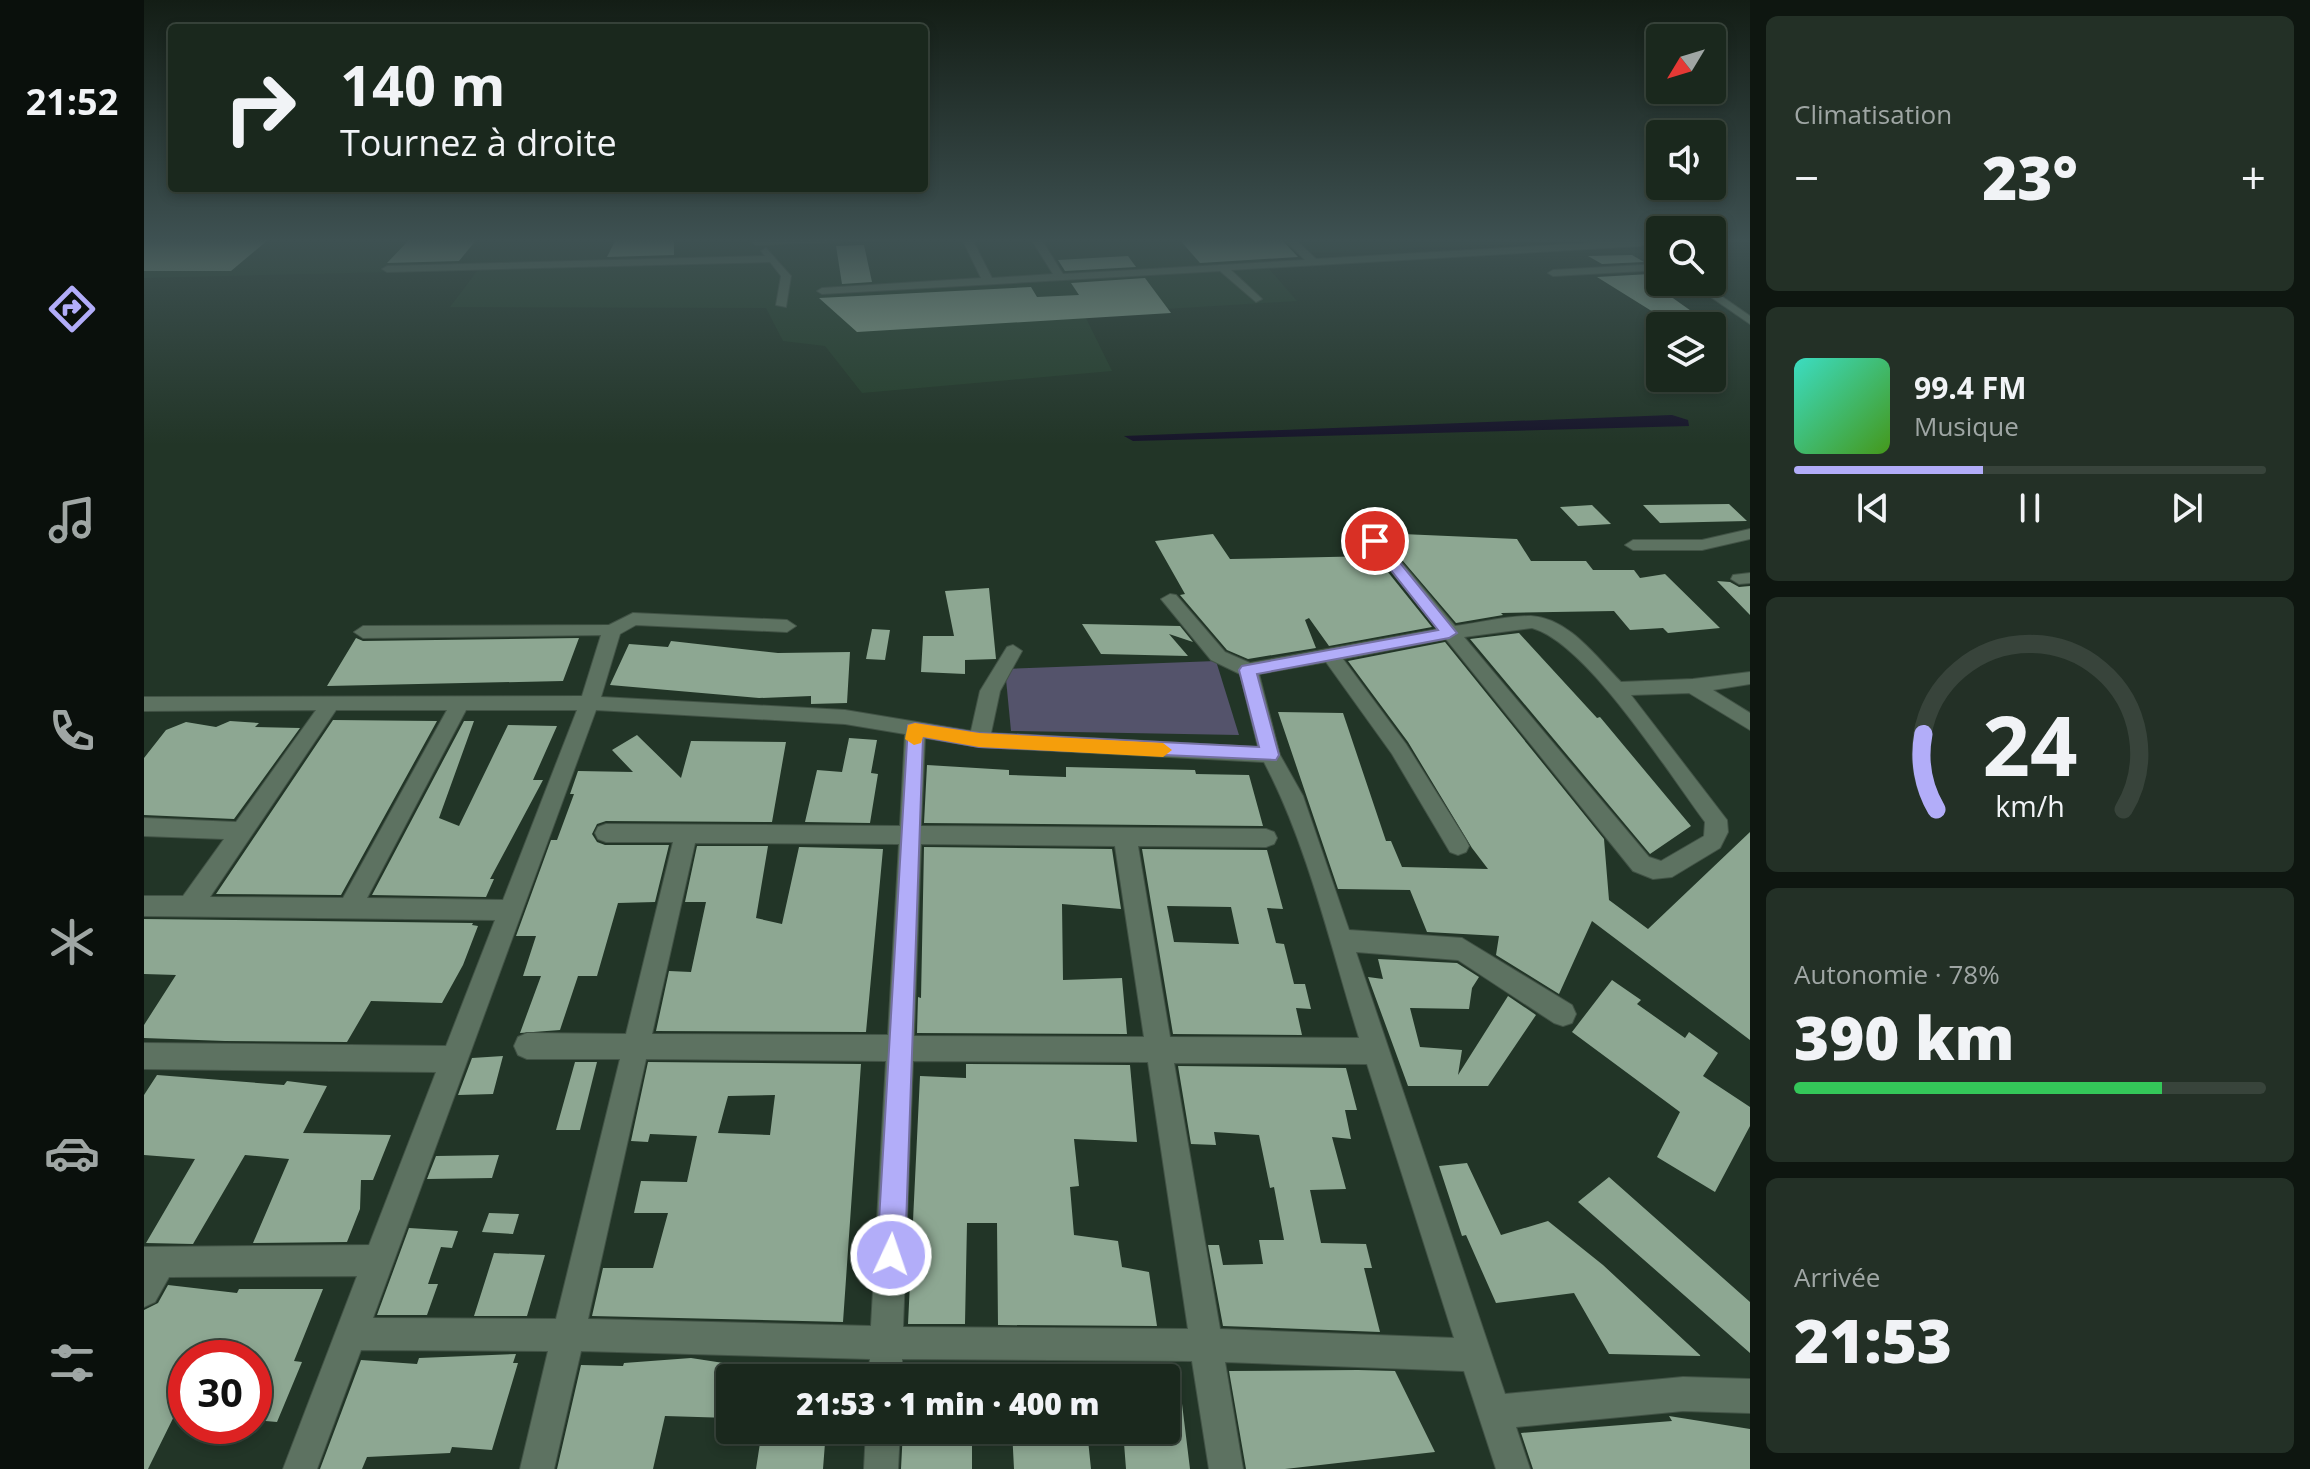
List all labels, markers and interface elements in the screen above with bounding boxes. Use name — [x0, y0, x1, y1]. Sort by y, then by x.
north arrow — [1646, 24, 1726, 104]
map controls — [1646, 24, 1726, 392]
text: 140 m — [340, 46, 506, 122]
icon: right — [208, 56, 312, 160]
text: 21:52 — [26, 77, 118, 126]
text: Climatisation — [1794, 96, 1952, 132]
text: Tournez à droite — [340, 118, 617, 167]
button: sound — [1646, 120, 1726, 200]
text: 23° — [1982, 136, 2078, 218]
text: − — [1794, 147, 1819, 207]
text: + — [2241, 147, 2266, 207]
button: search — [1646, 216, 1726, 296]
icon: directions — [44, 281, 100, 337]
button: layers — [1646, 312, 1726, 392]
text: 99.4 FM — [1914, 367, 2027, 408]
text: Musique — [1914, 408, 2019, 444]
icon: previous — [1851, 486, 1895, 530]
icon: pause — [2008, 486, 2052, 530]
icon: next — [2165, 486, 2209, 530]
icon: music — [44, 492, 100, 548]
pin — [1341, 507, 1409, 575]
icon: arrive — [1353, 519, 1397, 563]
text: 24 — [1982, 687, 2078, 800]
icon: phone — [44, 703, 100, 759]
text: km/h — [1995, 787, 2065, 826]
icon: climate — [44, 914, 100, 970]
text: Autonomie · 78% — [1794, 956, 2000, 992]
text: 390 km — [1794, 996, 2015, 1078]
icon: car — [44, 1125, 100, 1181]
position arrow — [849, 1213, 933, 1297]
text: Arrivée — [1794, 1259, 1880, 1295]
text: 21:53 — [1794, 1299, 1952, 1381]
icon: filters — [44, 1335, 100, 1391]
speed limit sign: 30 — [168, 1340, 272, 1444]
text: 21:53 · 1 min · 400 m — [796, 1383, 1100, 1424]

